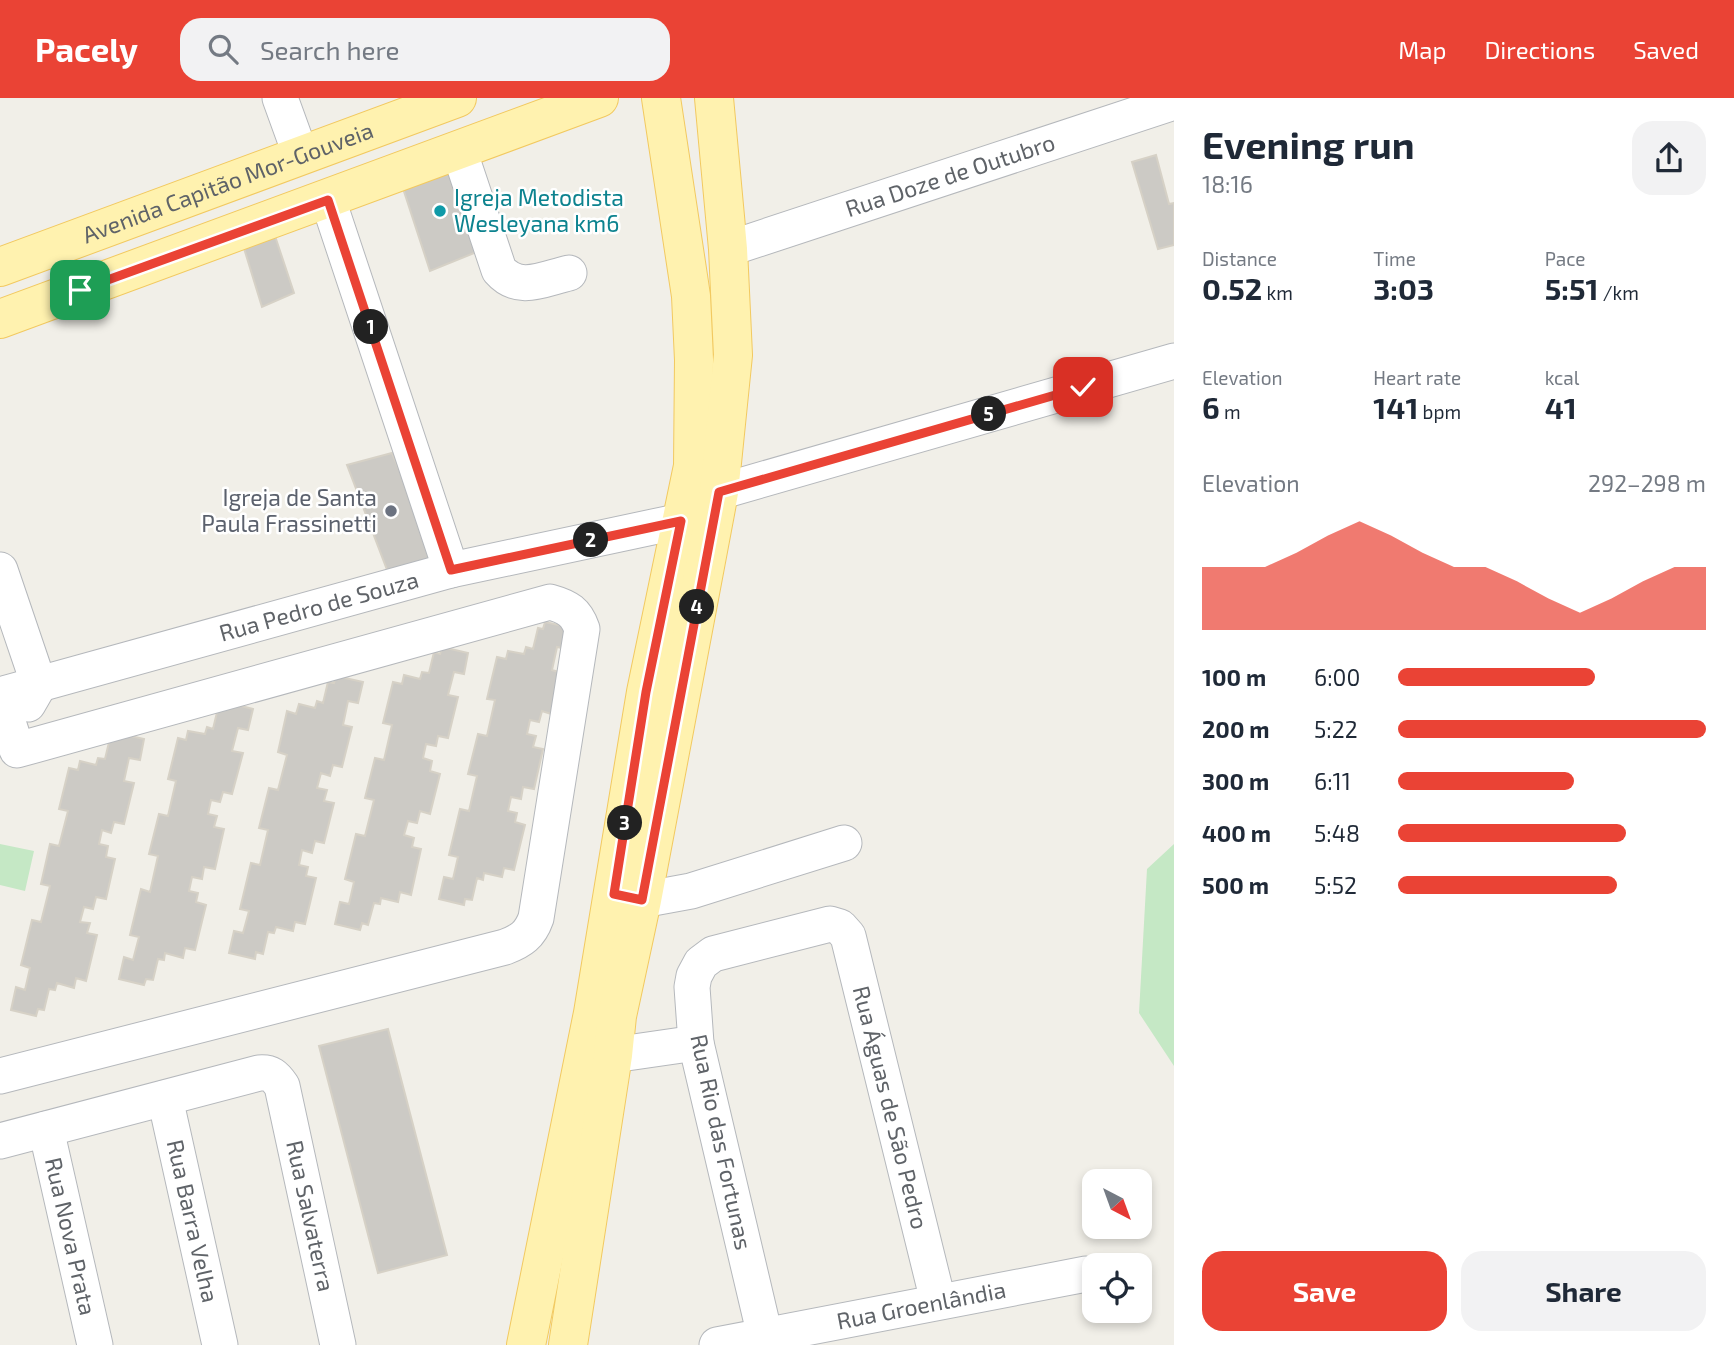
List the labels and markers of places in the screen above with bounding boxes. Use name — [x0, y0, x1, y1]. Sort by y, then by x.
place label: Igreja Metodista Wesleyana km6 — [454, 183, 624, 237]
marker: Igreja Metodista Wesleyana km6 — [432, 203, 448, 219]
pin — [50, 260, 110, 320]
pin: 1 — [354, 310, 388, 344]
pin — [1053, 357, 1113, 417]
pin: 5 — [972, 396, 1006, 432]
place label: Igreja de Santa Paula Frassinetti — [201, 483, 377, 537]
marker: Igreja de Santa Paula Frassinetti — [383, 503, 399, 519]
pin: 2 — [574, 522, 608, 558]
pin: 4 — [680, 589, 714, 624]
pin: 3 — [608, 806, 642, 840]

